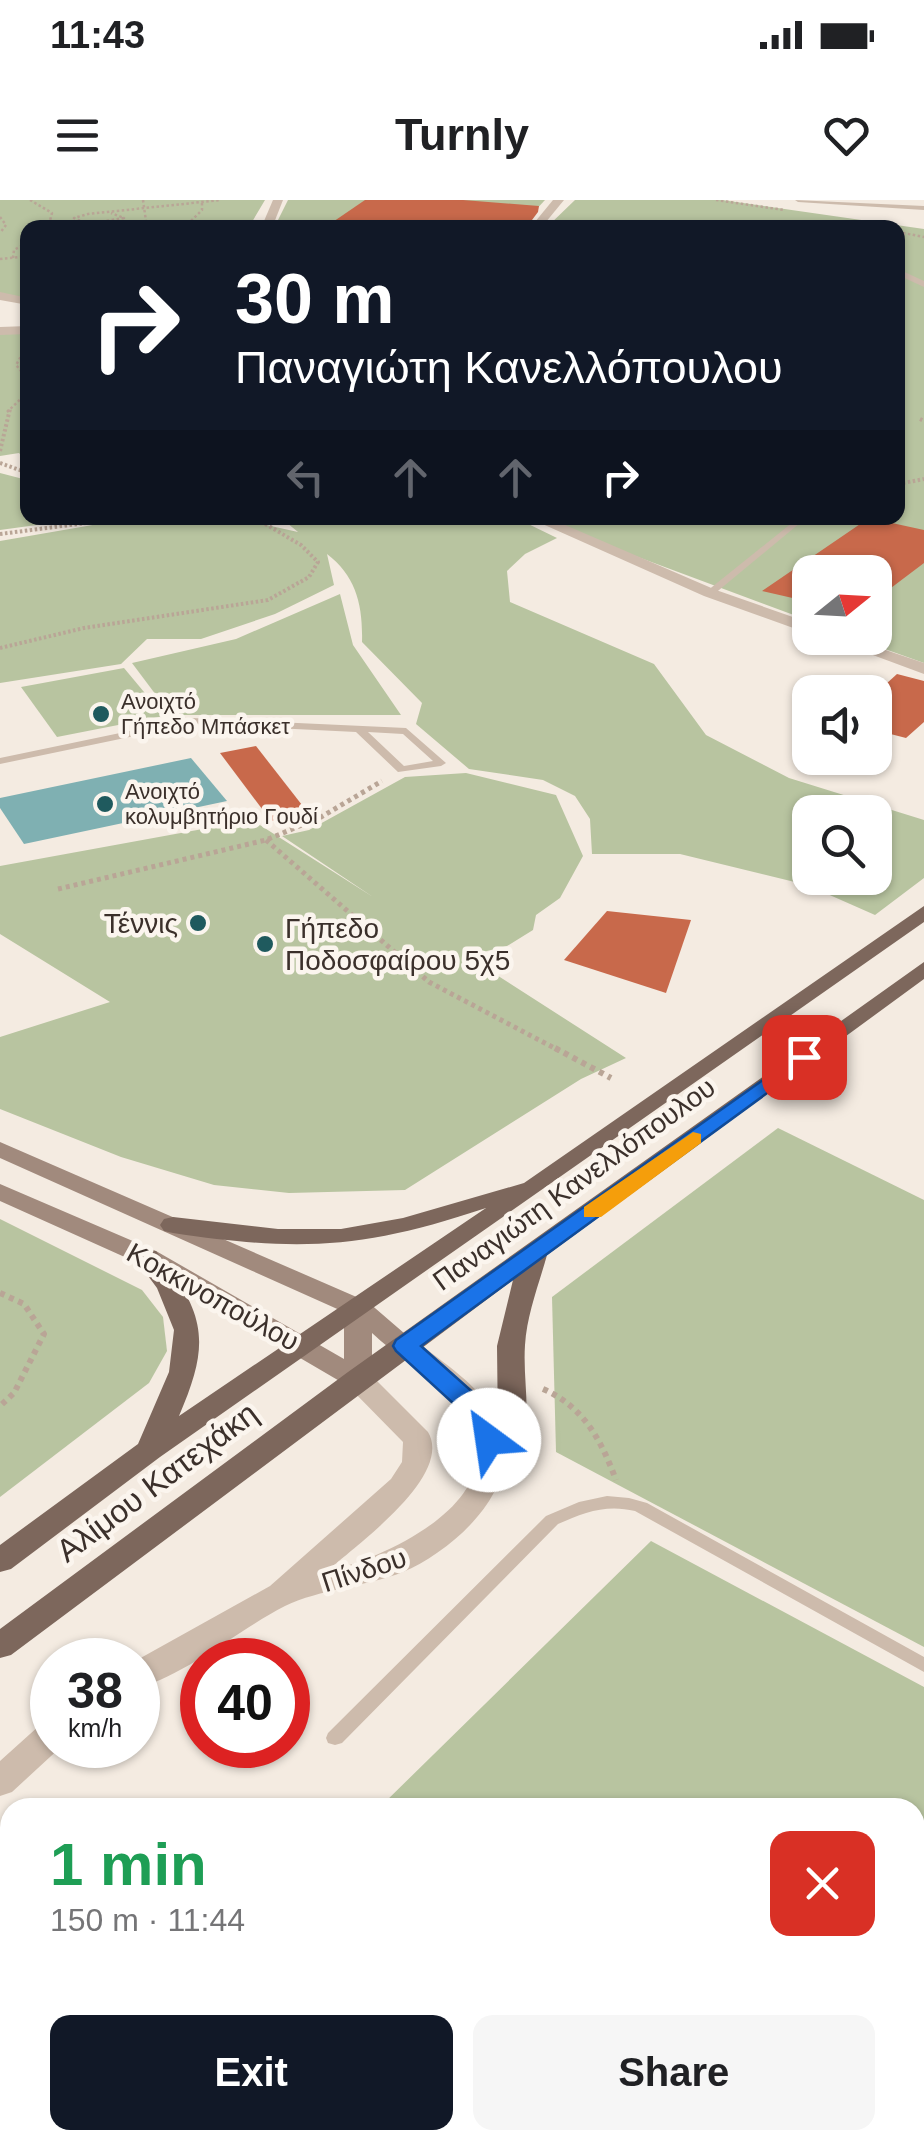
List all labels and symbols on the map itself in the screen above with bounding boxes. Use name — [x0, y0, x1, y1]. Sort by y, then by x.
north arrow — [792, 555, 892, 655]
place label: Ανοιχτό Γήπεδο Μπάσκετ — [121, 689, 290, 739]
marker: Ανοιχτό Γήπεδο Μπάσκετ — [90, 703, 112, 725]
place label: Ανοιχτό κολυμβητήριο Γουδί — [125, 779, 318, 829]
marker: Ανοιχτό κολυμβητήριο Γουδί — [94, 793, 116, 815]
place label: Τέννις — [104, 908, 178, 939]
marker: Τέννις — [187, 912, 209, 934]
place label: Γήπεδο Ποδοσφαίρου 5χ5 — [285, 913, 510, 976]
marker: Γήπεδο Ποδοσφαίρου 5χ5 — [254, 933, 276, 955]
pin — [762, 1015, 847, 1100]
street label: Παναγιώτη Κανελλόπουλου — [427, 1071, 721, 1297]
street label: Κοκκινοπούλου — [122, 1237, 304, 1357]
position arrow — [437, 1388, 541, 1492]
street label: Αλίμου Κατεχάκη — [50, 1395, 264, 1569]
street label: Πίνδου — [318, 1542, 410, 1598]
speed limit sign: 40 — [180, 1638, 310, 1768]

